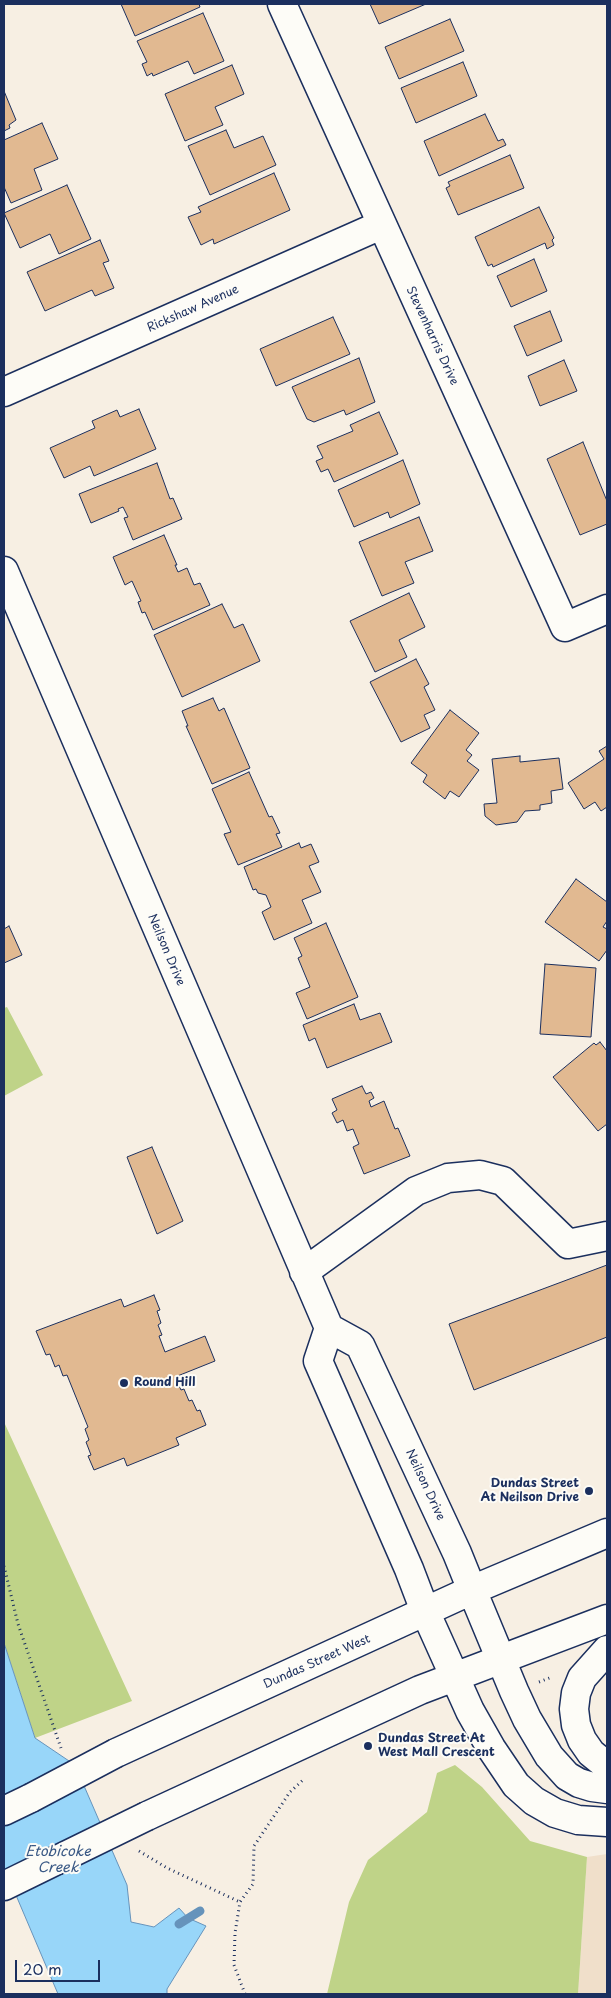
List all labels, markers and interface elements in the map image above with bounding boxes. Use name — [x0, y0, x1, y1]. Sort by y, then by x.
street label: Rickshaw Avenue — [145, 282, 241, 336]
street label: Stevenharris Drive — [403, 284, 461, 388]
street label: Neilson Drive — [144, 912, 188, 988]
place label: Round Hill — [134, 1376, 195, 1390]
marker: Round Hill — [118, 1377, 130, 1389]
street label: Neilson Drive — [402, 1447, 448, 1523]
place label: Dundas Street At Neilson Drive — [481, 1477, 579, 1505]
marker: Dundas Street At Neilson Drive — [583, 1485, 595, 1497]
street label: Dundas Street West — [261, 1632, 373, 1692]
place label: Dundas Street At West Mall Crescent — [378, 1732, 495, 1760]
marker: Dundas Street At West Mall Crescent — [362, 1740, 374, 1752]
water label: Etobicoke Creek — [25, 1844, 91, 1876]
scale bar — [18, 1950, 102, 1982]
text: 20 m — [23, 1957, 62, 1980]

